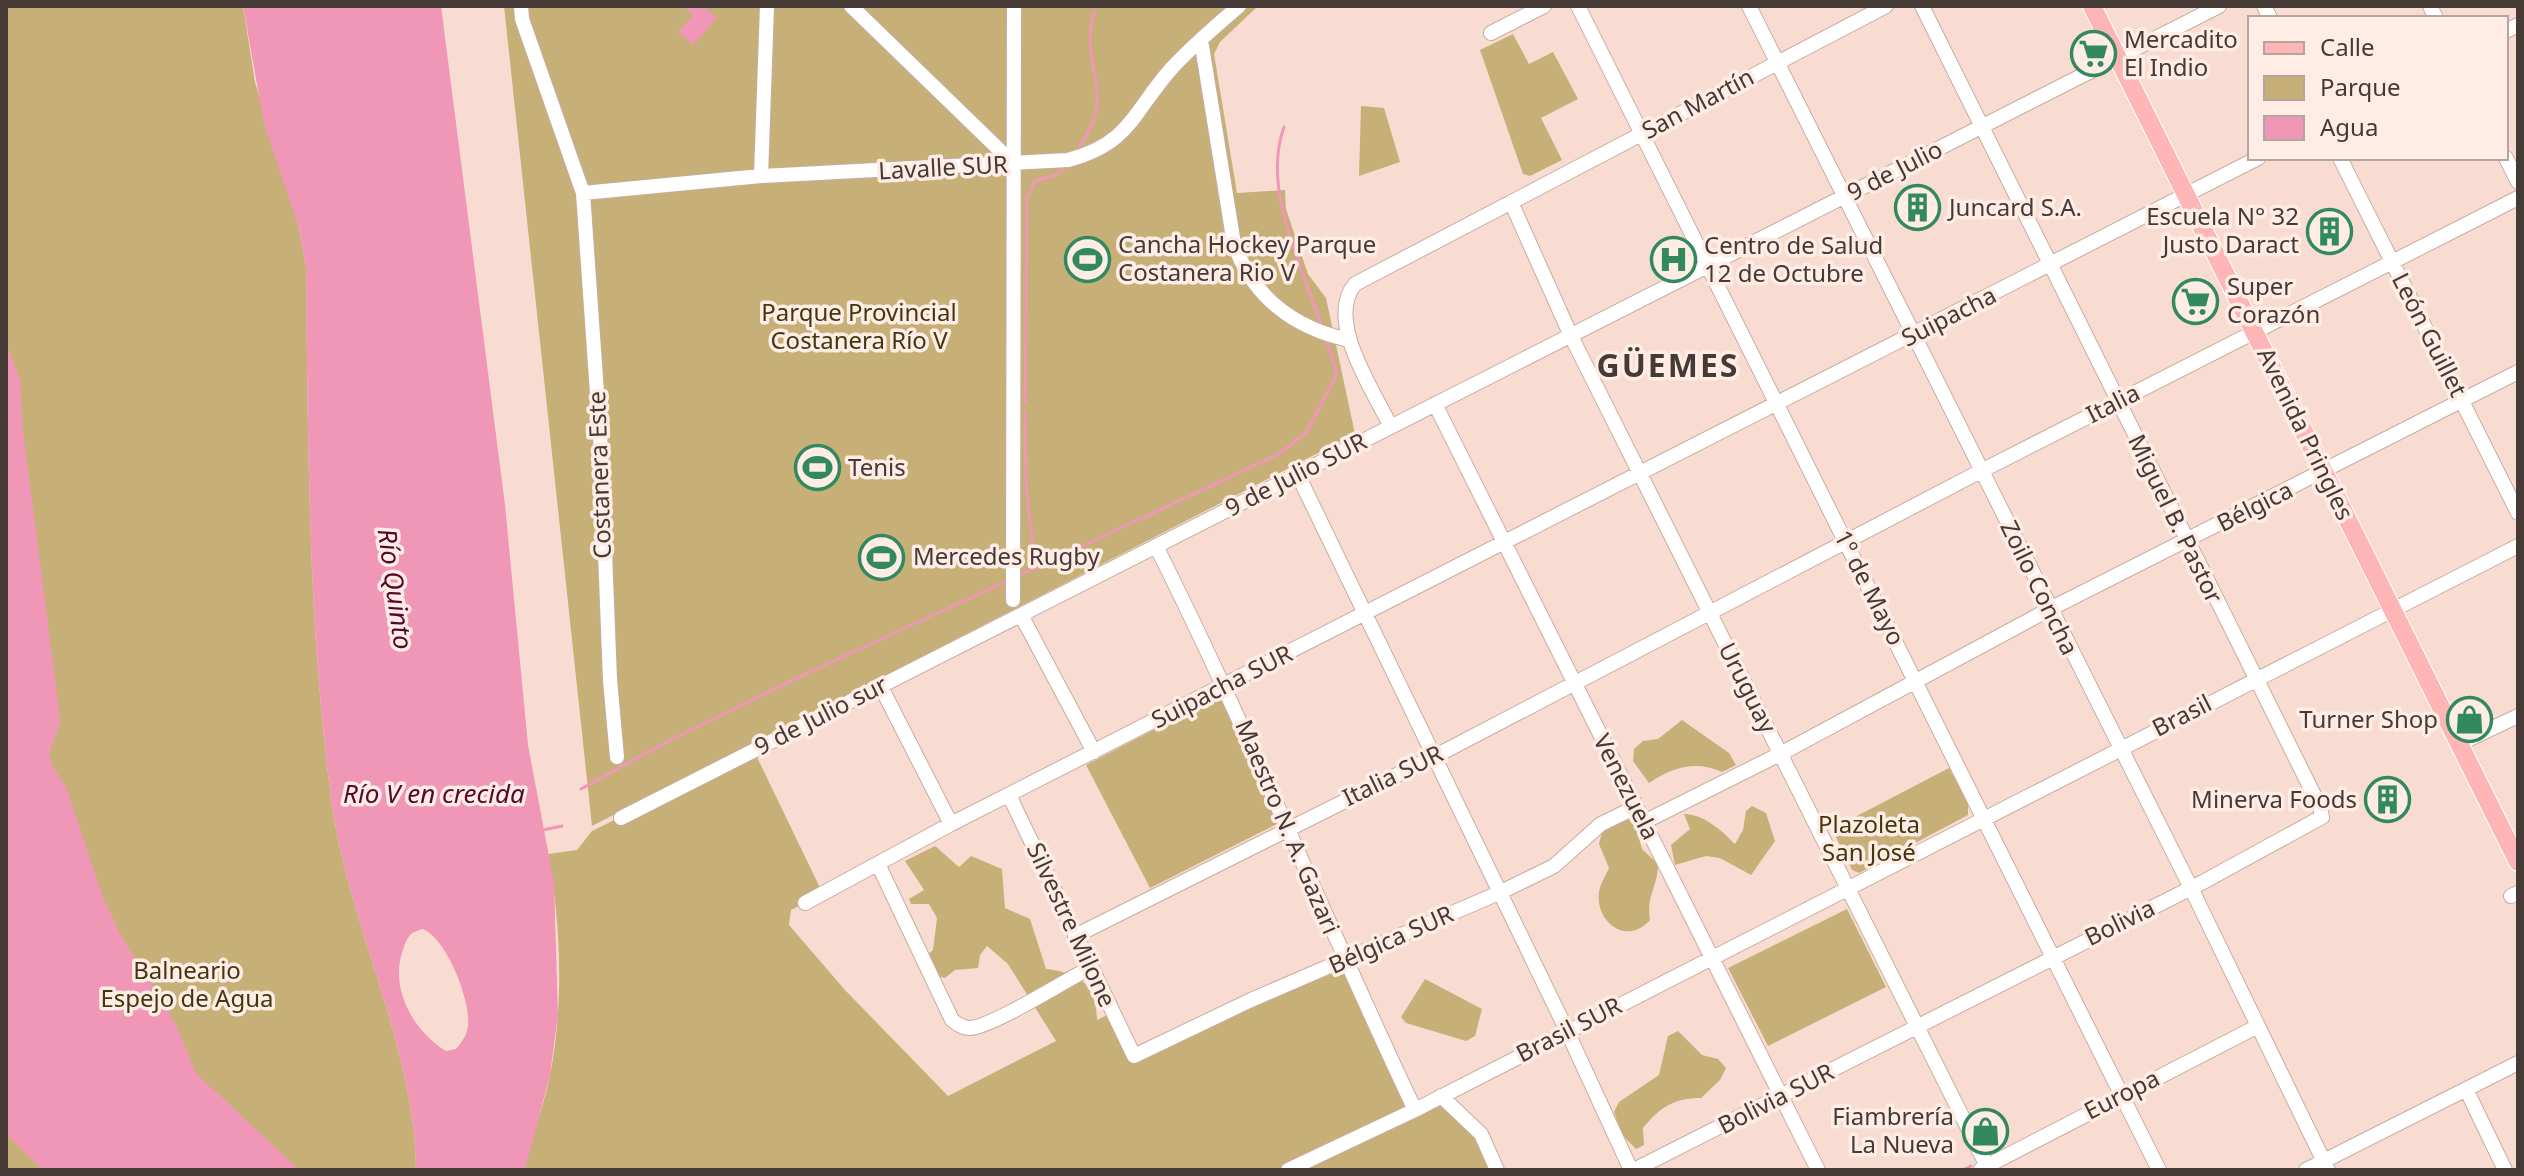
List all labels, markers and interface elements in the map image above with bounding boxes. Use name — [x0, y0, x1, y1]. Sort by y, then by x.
legend — [2248, 16, 2508, 160]
place label: Mercadito El Indio — [2124, 22, 2238, 83]
supermarket icon: Mercadito El Indio — [2069, 30, 2117, 78]
text: Calle — [2320, 30, 2375, 63]
street label: San Martín — [1635, 59, 1759, 146]
text: Parque — [2320, 70, 2401, 103]
text: Agua — [2320, 110, 2378, 143]
street label: 9 de Julio — [1841, 132, 1948, 208]
street label: Lavalle SUR — [877, 147, 1009, 186]
building icon: Juncard S.A. — [1894, 184, 1942, 232]
place label: Juncard S.A. — [1947, 190, 2082, 223]
place label: Escuela N° 32 Justo Daract — [2146, 199, 2299, 260]
building icon: Escuela N° 32 Justo Daract — [2306, 207, 2354, 255]
place label: Cancha Hockey Parque Costanera Rio V — [1118, 227, 1376, 288]
place label: Centro de Salud 12 de Octubre — [1704, 228, 1883, 289]
sports icon: Cancha Hockey Parque Costanera Rio V — [1063, 235, 1111, 283]
hospital icon: Centro de Salud 12 de Octubre — [1649, 236, 1697, 284]
street label: León Guillet — [2385, 267, 2476, 402]
place label: Super Corazón — [2227, 269, 2320, 330]
supermarket icon: Super Corazón — [2172, 277, 2220, 325]
street label: Suipacha — [1895, 278, 2001, 354]
park label: Parque Provincial Costanera Río V — [761, 295, 957, 356]
street label: Avenida Pringles — [2250, 342, 2362, 525]
district label: GÜEMES — [1596, 343, 1740, 386]
street label: Italia — [2080, 375, 2145, 430]
street label: Costanera Este — [579, 391, 618, 560]
street label: 9 de Julio SUR — [1219, 424, 1372, 523]
street label: Miguel B. Pastor — [2121, 428, 2232, 608]
sports icon: Tenis — [793, 444, 841, 492]
place label: Tenis — [848, 450, 906, 483]
street label: Bélgica — [2211, 473, 2298, 539]
street label: Zoilo Concha — [1994, 515, 2087, 660]
street label: 1º de Mayo — [1827, 524, 1914, 651]
water label: Río Quinto — [370, 526, 422, 652]
sports icon: Mercedes Rugby — [858, 533, 906, 581]
place label: Mercedes Rugby — [913, 539, 1101, 572]
street label: Suipacha SUR — [1145, 636, 1298, 735]
street label: Uruguay — [1711, 636, 1786, 739]
street label: 9 de Julio sur — [748, 667, 893, 762]
street label: Brasil — [2146, 686, 2217, 744]
shop icon: Turner Shop — [2445, 696, 2493, 744]
place label: Turner Shop — [2299, 702, 2438, 735]
street label: Maestro N. A. Gazari — [1228, 714, 1348, 939]
street label: Venezuela — [1587, 728, 1668, 845]
street label: Italia SUR — [1337, 736, 1448, 813]
water label: Río V en crecida — [343, 775, 525, 811]
building icon: Minerva Foods — [2364, 776, 2412, 824]
place label: Minerva Foods — [2191, 782, 2357, 815]
park label: Plazoleta San José — [1818, 807, 1920, 868]
street label: Silvestre Milone — [1020, 837, 1125, 1012]
street label: Bolivia — [2079, 891, 2160, 953]
street label: Bélgica SUR — [1323, 896, 1458, 981]
park label: Balneario Espejo de Agua — [100, 953, 274, 1014]
street label: Brasil SUR — [1510, 988, 1627, 1069]
street label: Bolivia SUR — [1712, 1054, 1839, 1141]
street label: Europa — [2078, 1061, 2165, 1127]
place label: Fiambrería La Nueva — [1832, 1099, 1954, 1160]
shop icon: Fiambrería La Nueva — [1961, 1107, 2009, 1155]

